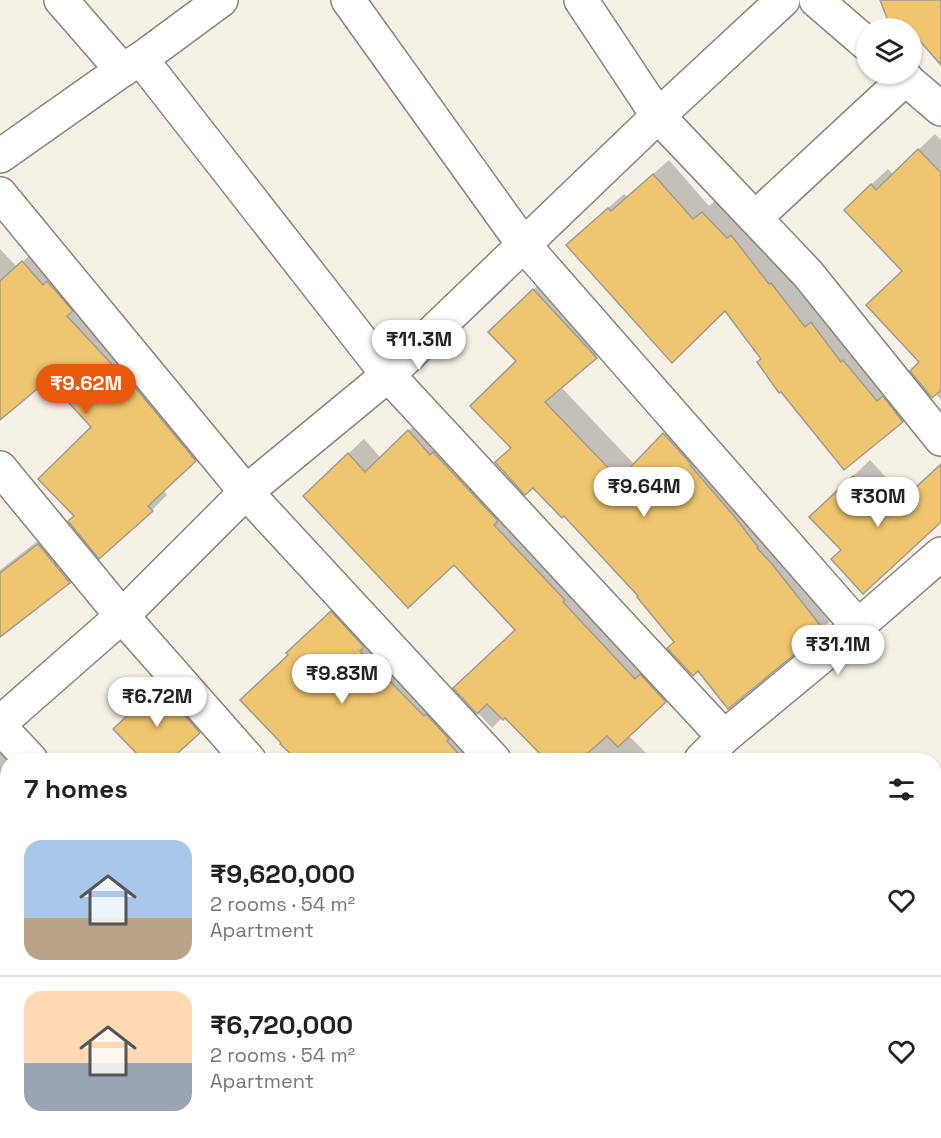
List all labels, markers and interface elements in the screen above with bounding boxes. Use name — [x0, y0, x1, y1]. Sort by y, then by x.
map controls — [856, 18, 922, 84]
button: layers — [856, 18, 922, 84]
pin: ₹11.3M — [370, 320, 468, 371]
text: ₹11.3M — [386, 326, 452, 352]
pin: ₹9.62M — [37, 364, 135, 415]
text: ₹9.62M — [50, 370, 122, 396]
pin: ₹9.64M — [595, 467, 693, 518]
text: ₹9.64M — [607, 473, 681, 499]
pin: ₹30M — [842, 477, 914, 528]
text: ₹30M — [850, 483, 906, 509]
pin: ₹31.1M — [789, 625, 887, 676]
text: ₹31.1M — [806, 631, 870, 657]
pin: ₹9.83M — [293, 654, 391, 705]
text: ₹9.83M — [306, 660, 378, 686]
pin: ₹6.72M — [108, 677, 206, 728]
text: ₹6.72M — [122, 683, 192, 709]
text: 7 homes — [24, 772, 128, 806]
icon: filters — [885, 773, 918, 806]
text: ₹9,620,000 — [210, 857, 355, 891]
icon: home — [72, 864, 144, 936]
icon: heart — [885, 884, 918, 917]
text: 2 rooms · 54 m² — [210, 891, 355, 917]
text: Apartment — [210, 917, 314, 943]
text: ₹6,720,000 — [210, 1008, 353, 1042]
icon: home — [72, 1015, 144, 1087]
icon: heart — [885, 1035, 918, 1068]
text: 2 rooms · 54 m² — [210, 1042, 355, 1068]
text: Apartment — [210, 1068, 314, 1094]

